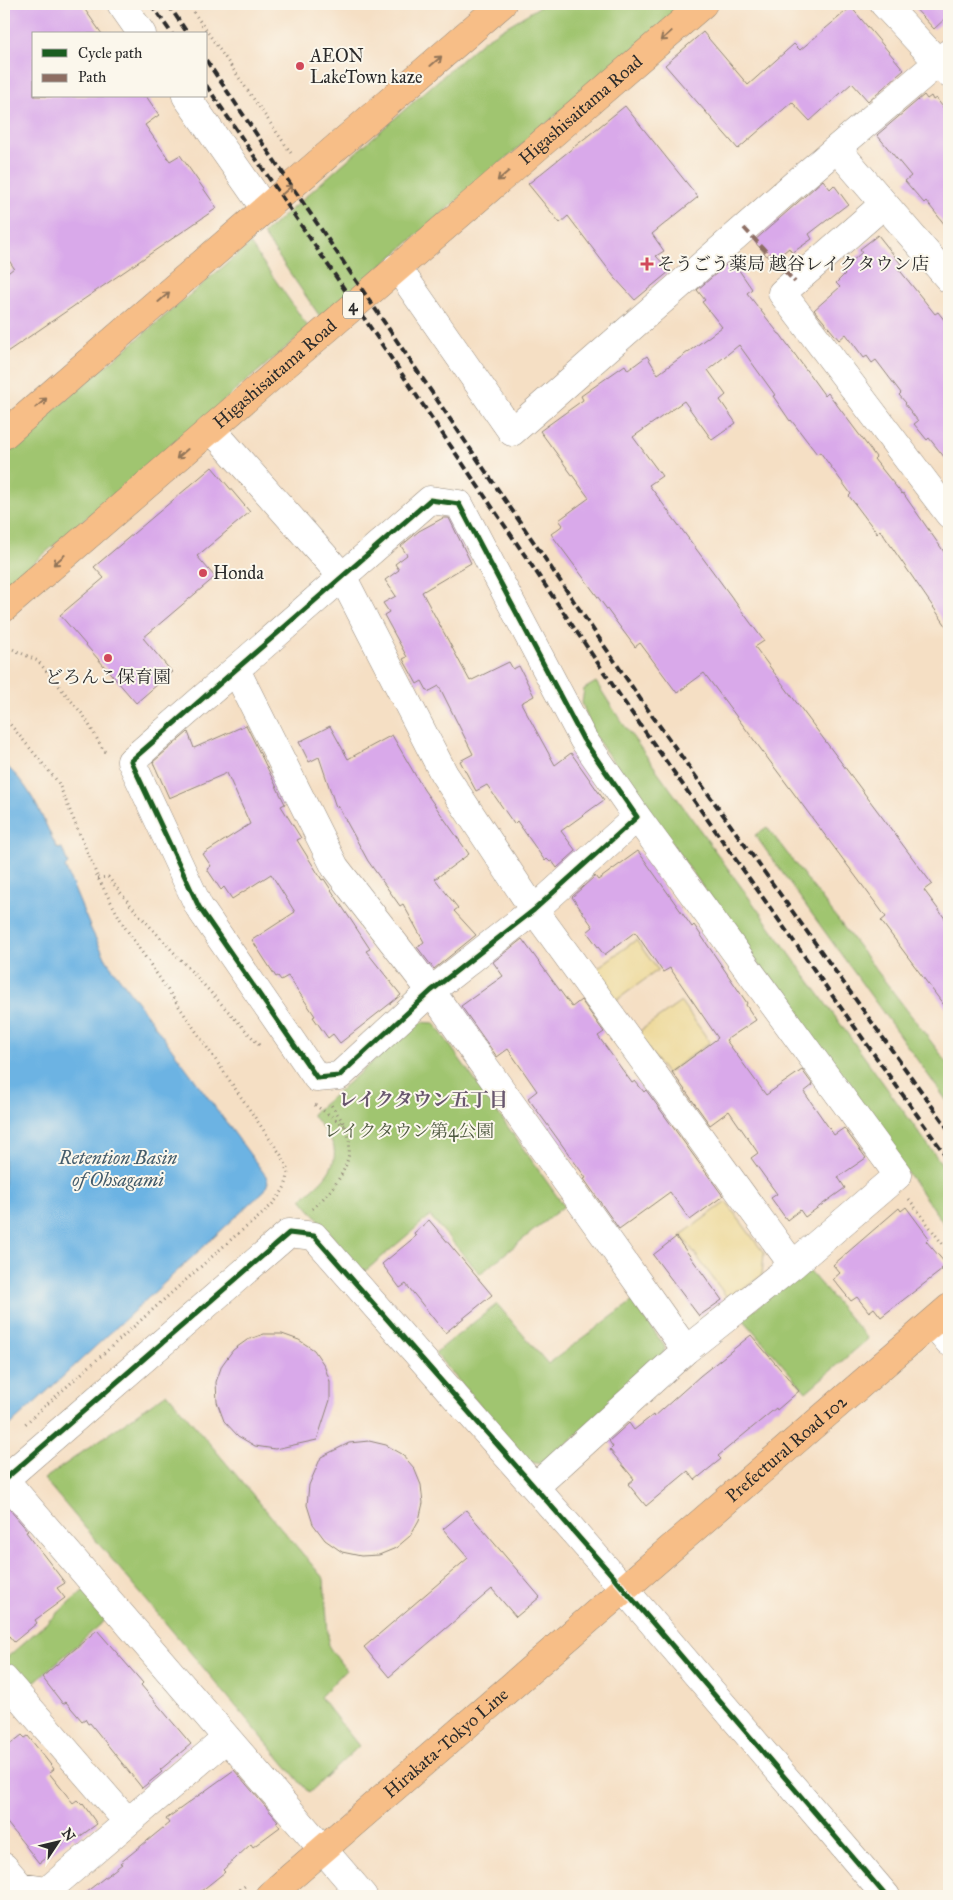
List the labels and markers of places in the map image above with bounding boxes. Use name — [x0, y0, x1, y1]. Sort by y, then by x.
place label: AEON LakeTown kaze — [309, 45, 422, 88]
marker: AEON LakeTown kaze — [294, 60, 306, 72]
place label: そうごう薬局 越谷レイクタウン店 — [657, 253, 929, 275]
marker: そうごう薬局 越谷レイクタウン店 — [641, 258, 653, 270]
place label: Honda — [213, 562, 264, 584]
marker: Honda — [197, 567, 209, 579]
marker: どろんこ保育園 — [102, 652, 114, 664]
place label: どろんこ保育園 — [45, 666, 171, 688]

